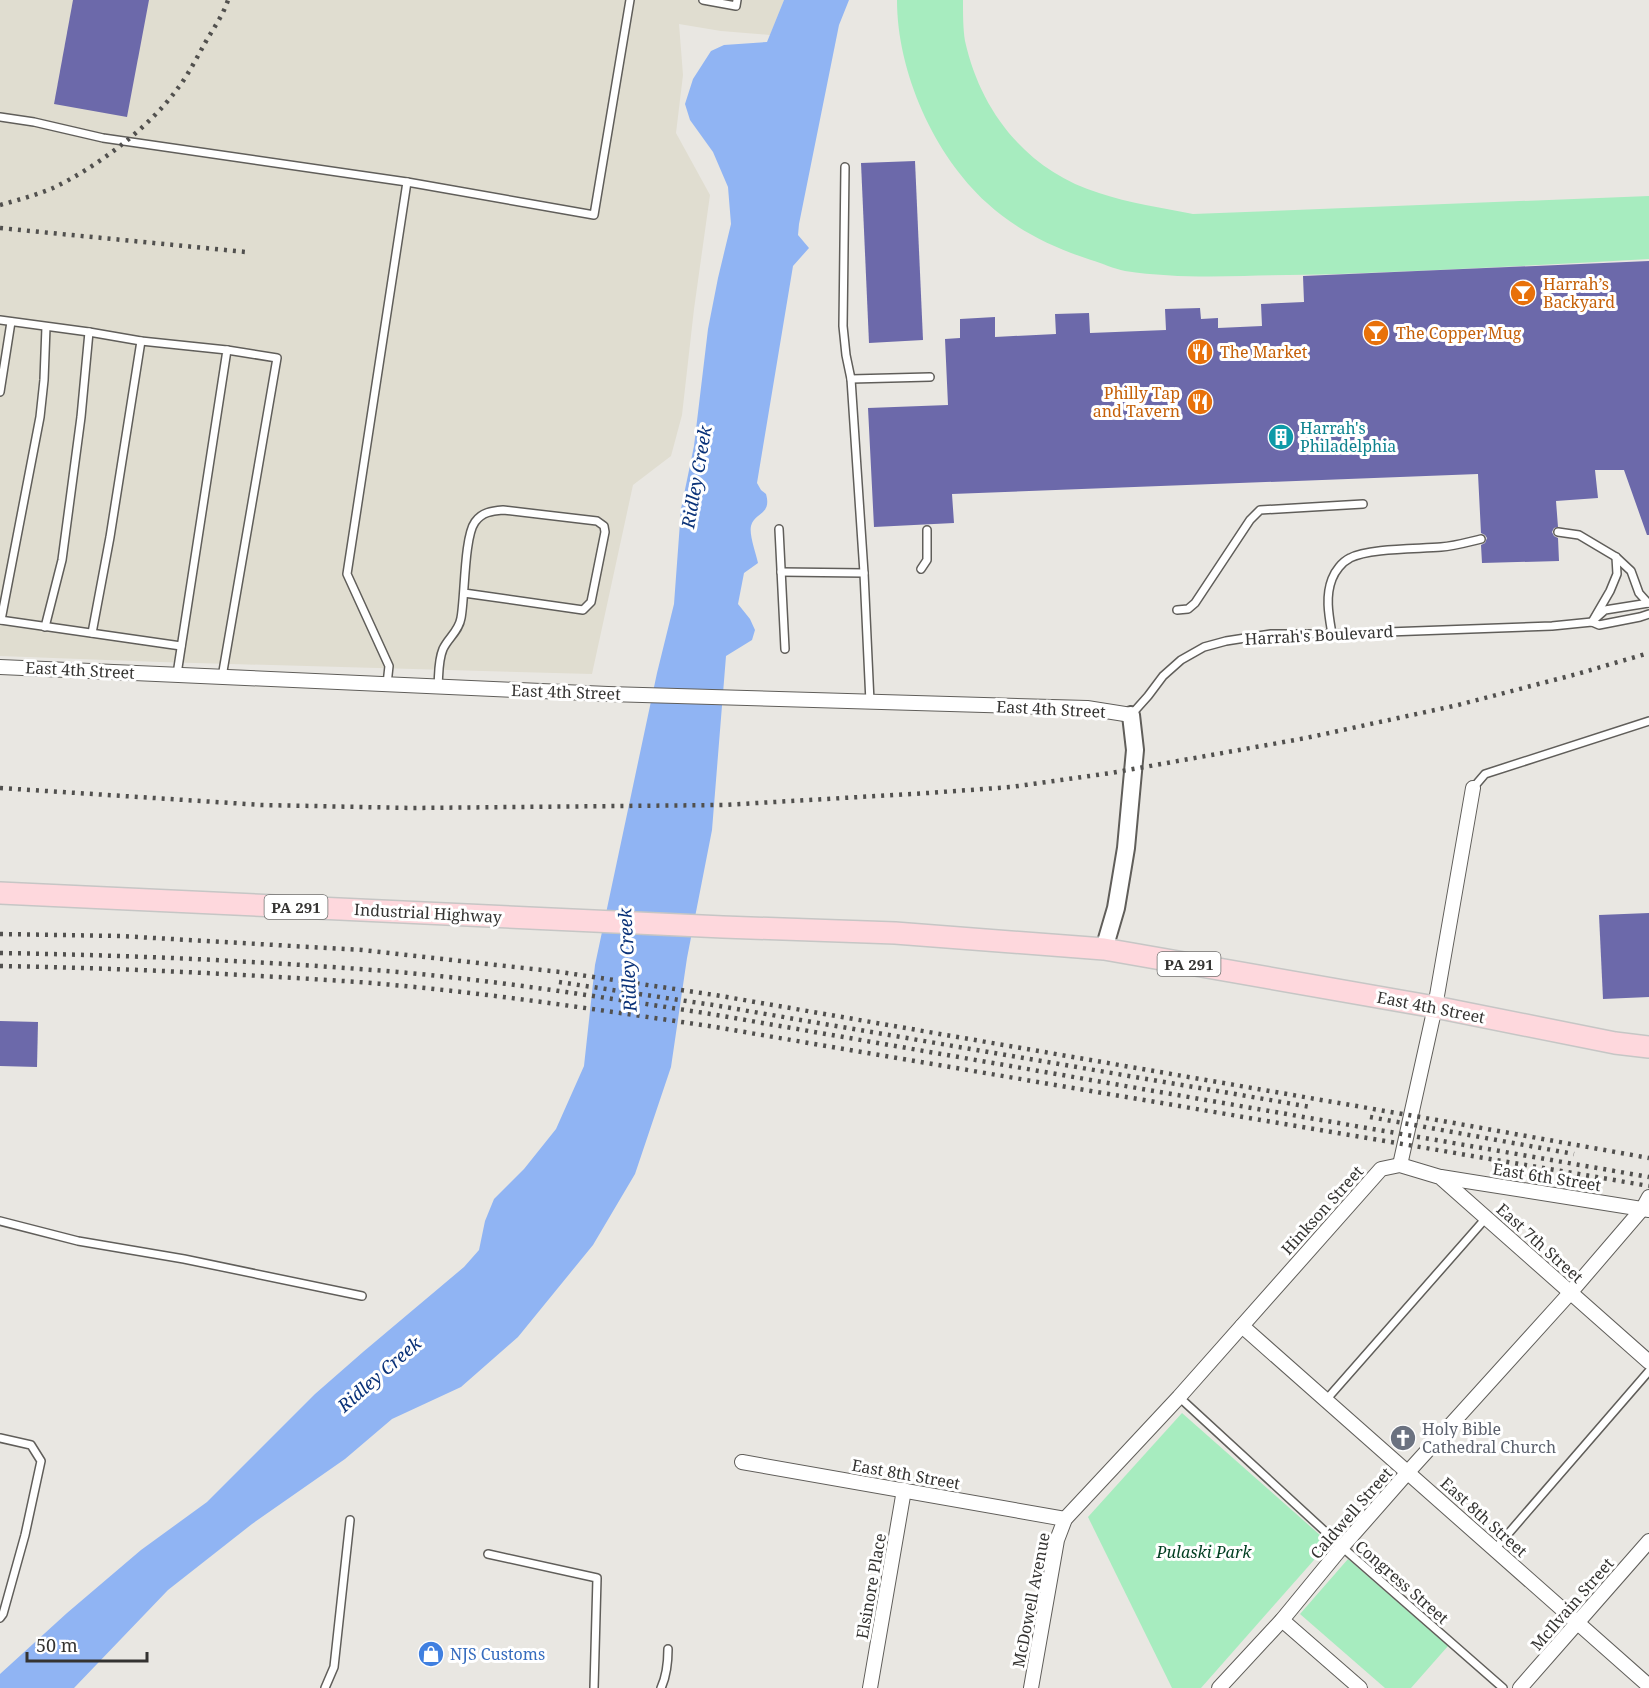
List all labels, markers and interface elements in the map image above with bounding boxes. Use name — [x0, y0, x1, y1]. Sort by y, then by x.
place label: Harrah’s Backyard — [1543, 273, 1615, 313]
bar icon: Harrah’s Backyard — [1508, 278, 1538, 308]
bar icon: The Copper Mug — [1361, 318, 1391, 348]
place label: The Copper Mug — [1396, 322, 1522, 344]
restaurant icon: The Market — [1185, 337, 1215, 367]
place label: The Market — [1220, 341, 1308, 363]
place label: Philly Tap and Tavern — [1093, 382, 1180, 422]
restaurant icon: Philly Tap and Tavern — [1185, 387, 1215, 417]
place label: Harrah's Philadelphia — [1300, 417, 1396, 457]
building icon: Harrah's Philadelphia — [1266, 422, 1296, 452]
water label: Ridley Creek — [675, 423, 717, 531]
street label: Harrah's Boulevard — [1244, 620, 1394, 650]
street label: East 4th Street — [25, 656, 136, 684]
street label: East 4th Street — [511, 679, 621, 705]
street label: East 4th Street — [996, 695, 1107, 723]
road number: PA 291 — [264, 895, 328, 919]
street label: Industrial Highway — [354, 898, 503, 928]
water label: Ridley Creek — [612, 907, 642, 1013]
road number: PA 291 — [1158, 952, 1220, 976]
street label: East 4th Street — [1375, 986, 1487, 1028]
street label: East 6th Street — [1491, 1158, 1603, 1196]
street label: Hinkson Street — [1276, 1160, 1368, 1259]
street label: East 7th Street — [1492, 1198, 1588, 1288]
water label: Ridley Creek — [331, 1330, 427, 1418]
place label: Holy Bible Cathedral Church — [1422, 1418, 1556, 1458]
church icon: Holy Bible Cathedral Church — [1388, 1423, 1418, 1453]
street label: East 8th Street — [850, 1454, 962, 1494]
street label: Caldwell Street — [1305, 1462, 1397, 1563]
street label: East 8th Street — [1436, 1472, 1532, 1562]
street label: McDowell Avenue — [1007, 1530, 1055, 1670]
street label: Elsinore Place — [851, 1531, 891, 1641]
street label: Congress Street — [1351, 1535, 1454, 1629]
park label: Pulaski Park — [1156, 1541, 1252, 1563]
street label: McIlvain Street — [1526, 1553, 1619, 1655]
scale bar — [27, 1625, 147, 1663]
text: 50 m — [36, 1633, 78, 1657]
shop icon: NJS Customs — [416, 1639, 446, 1669]
place label: NJS Customs — [450, 1643, 545, 1665]

